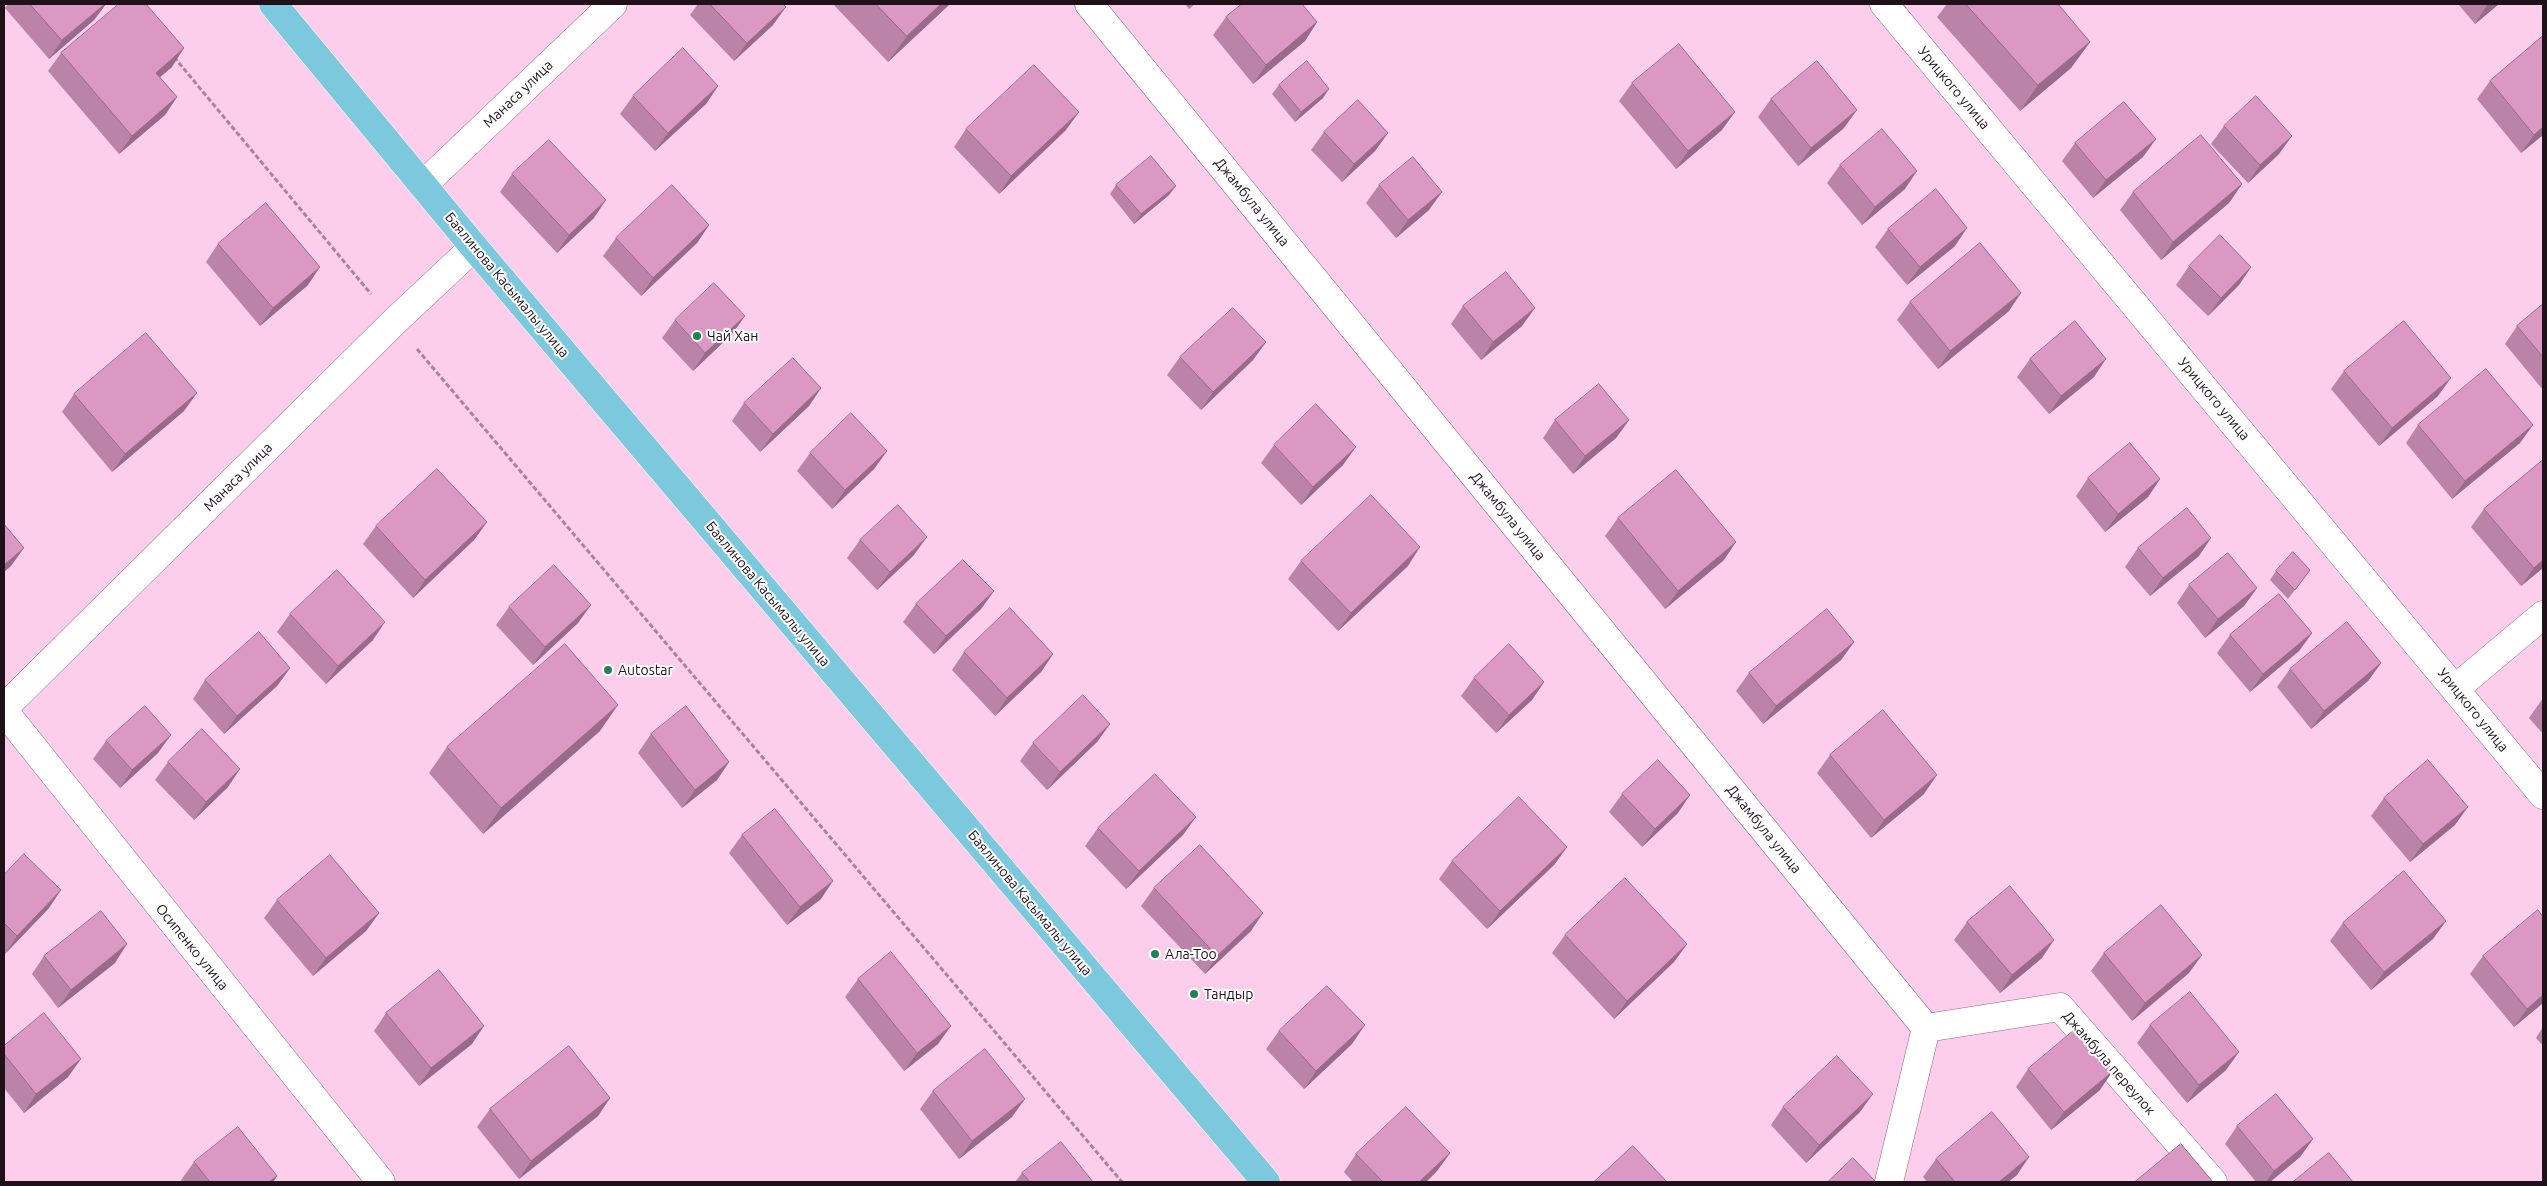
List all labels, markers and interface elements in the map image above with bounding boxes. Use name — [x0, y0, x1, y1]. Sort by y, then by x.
street label: Урицкого улица — [1915, 43, 1993, 133]
street label: Манаса улица — [480, 57, 556, 131]
street label: Джамбула улица — [1211, 154, 1293, 250]
street label: Баялинова Касымалы улица — [441, 209, 573, 361]
place label: Чай Хан — [707, 328, 758, 344]
marker: Чай Хан — [691, 330, 703, 342]
street label: Урицкого улица — [2175, 354, 2253, 444]
street label: Манаса улица — [200, 439, 276, 515]
street label: Джамбула улица — [1467, 468, 1549, 564]
street label: Баялинова Касымалы улица — [702, 518, 834, 670]
place label: Autostar — [618, 662, 673, 678]
marker: Autostar — [602, 664, 614, 676]
street label: Урицкого улица — [2434, 665, 2512, 755]
street label: Джамбула улица — [1723, 781, 1805, 877]
street label: Баялинова Касымалы улица — [964, 827, 1096, 979]
street label: Осипенко улица — [152, 900, 232, 994]
place label: Ала-Тоо — [1165, 946, 1217, 962]
marker: Ала-Тоо — [1149, 948, 1161, 960]
place label: Тандыр — [1204, 986, 1253, 1002]
marker: Тандыр — [1188, 988, 1200, 1000]
street label: Джамбула переулок — [2059, 1007, 2159, 1119]

